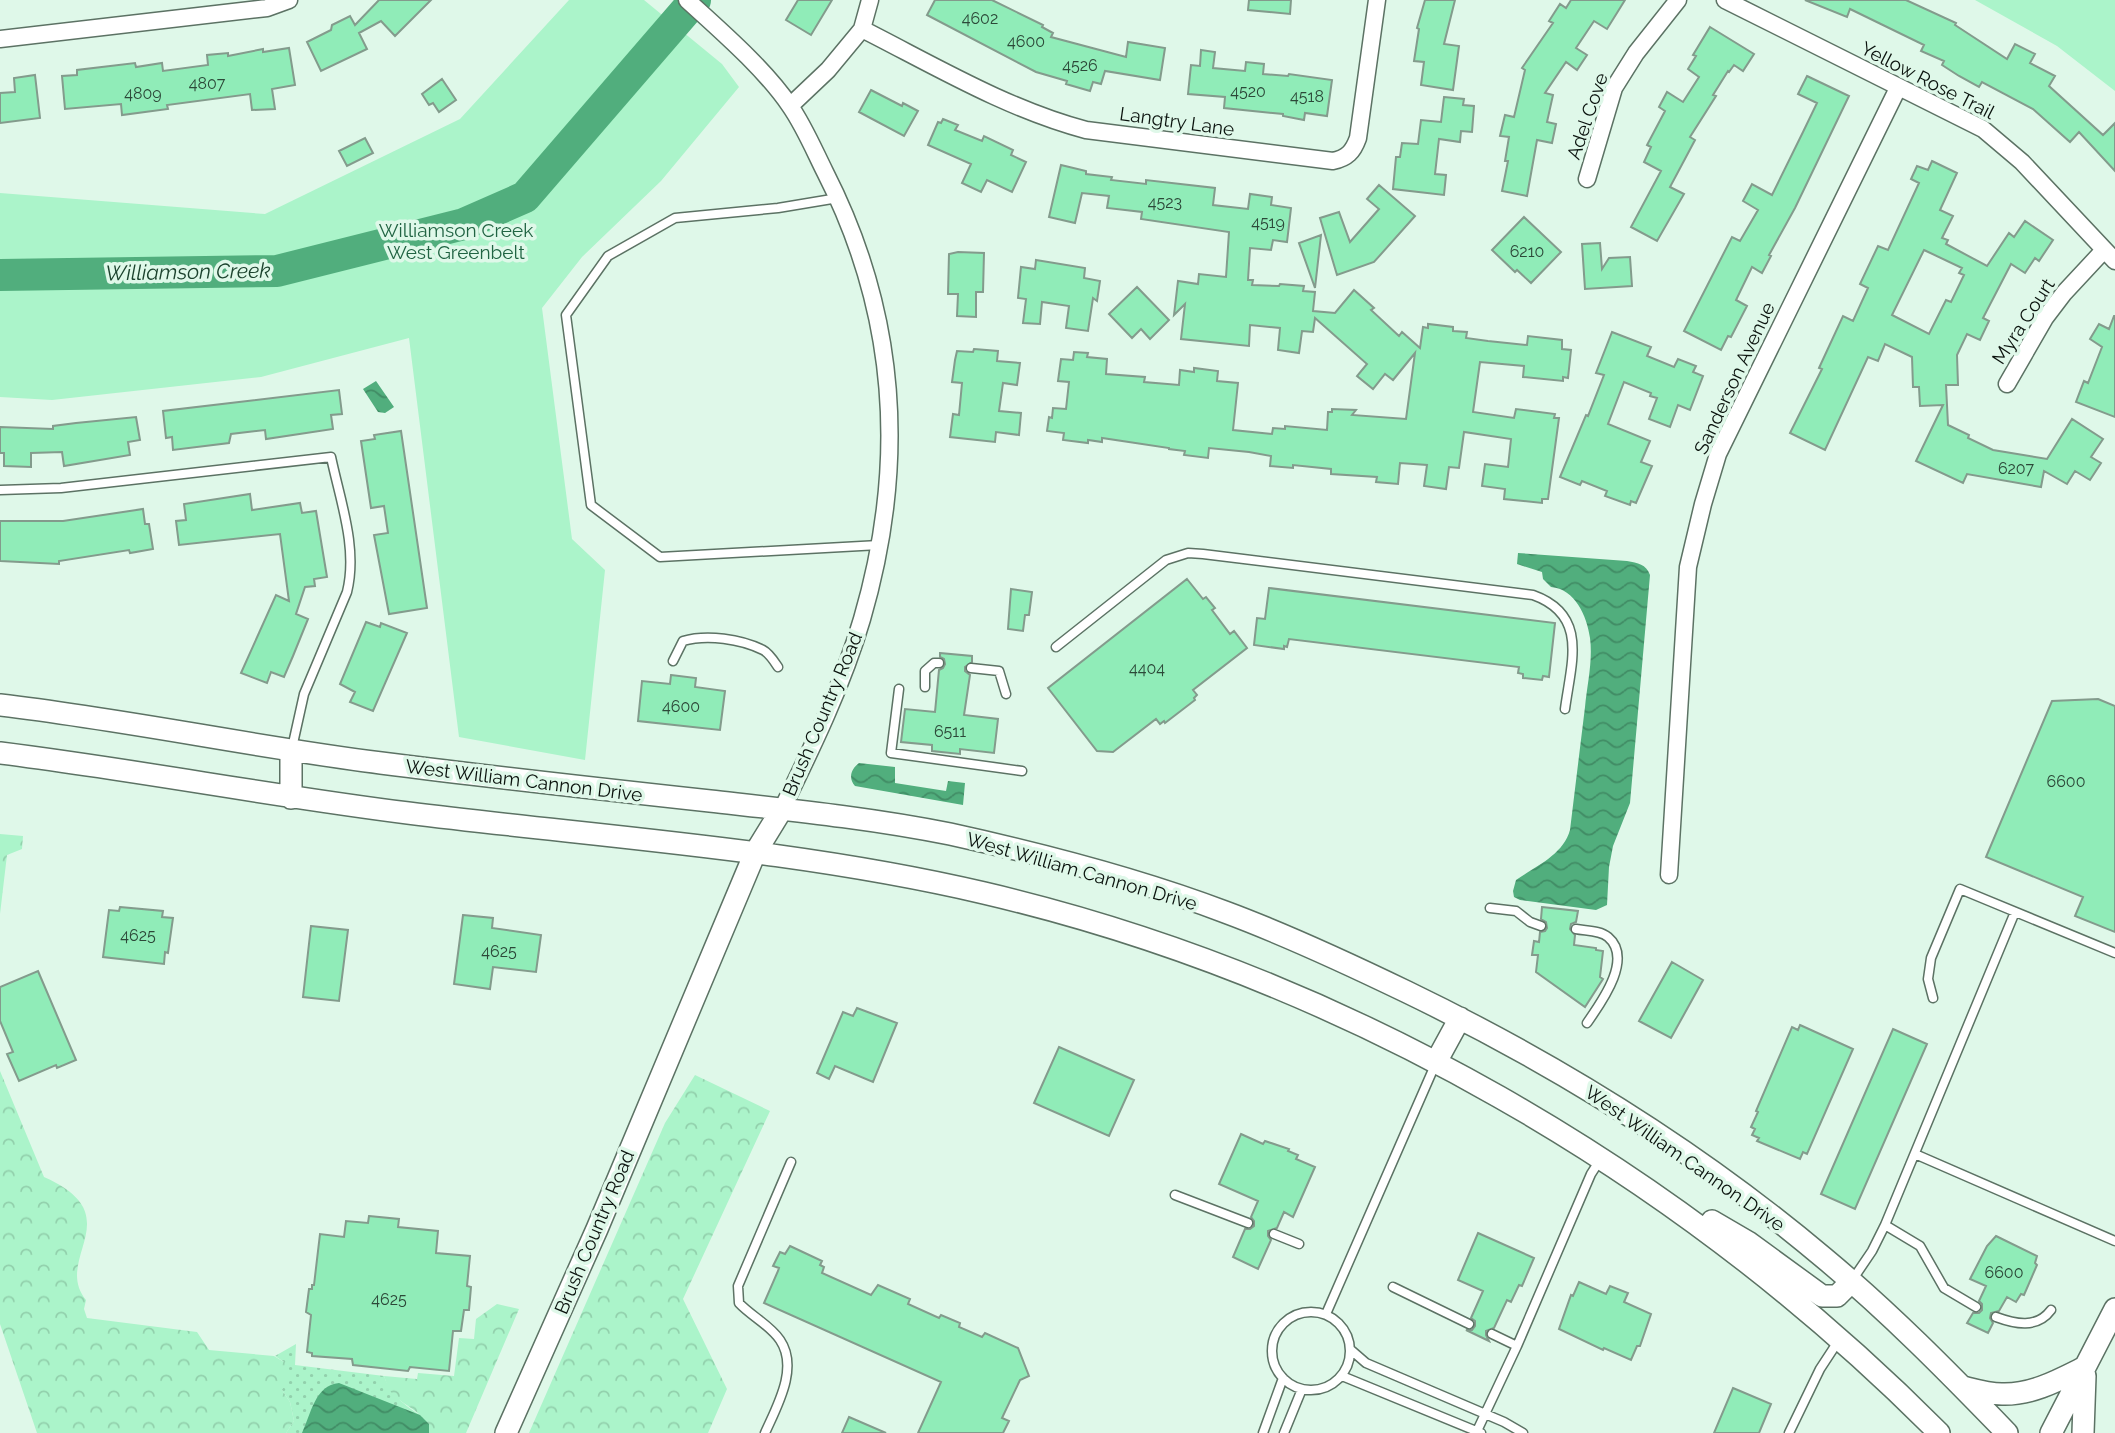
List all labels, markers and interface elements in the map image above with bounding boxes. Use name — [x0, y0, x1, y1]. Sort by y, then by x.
house number: 4602 — [962, 9, 998, 28]
house number: 4600 — [1007, 32, 1045, 51]
street label: Yellow Rose Trail — [1857, 37, 1999, 124]
house number: 4526 — [1062, 56, 1098, 75]
street label: Adel Cove — [1562, 70, 1612, 162]
house number: 4807 — [189, 74, 226, 93]
house number: 4520 — [1230, 82, 1266, 101]
house number: 4809 — [124, 84, 162, 103]
house number: 4518 — [1290, 87, 1324, 106]
street label: Langtry Lane — [1118, 102, 1236, 140]
house number: 4523 — [1148, 193, 1182, 212]
house number: 4519 — [1251, 213, 1285, 232]
park label: Williamson Creek West Greenbelt — [379, 219, 533, 263]
house number: 6210 — [1510, 242, 1544, 261]
water label: Williamson Creek — [105, 258, 271, 285]
street label: Myra Court — [1987, 274, 2059, 368]
street label: Sanderson Avenue — [1689, 299, 1779, 457]
house number: 6207 — [1998, 459, 2035, 478]
street label: Brush Country Road — [778, 629, 866, 799]
house number: 4404 — [1129, 659, 1165, 678]
house number: 4600 — [662, 697, 700, 716]
house number: 6511 — [934, 722, 966, 741]
street label: West William Cannon Drive — [404, 755, 644, 805]
house number: 6600 — [2047, 772, 2085, 791]
street label: West William Cannon Drive — [964, 828, 1200, 914]
house number: 4625 — [120, 926, 156, 945]
house number: 4625 — [481, 942, 517, 961]
street label: West William Cannon Drive — [1581, 1081, 1789, 1235]
street label: Brush Country Road — [550, 1147, 638, 1317]
house number: 6600 — [1985, 1263, 2023, 1282]
house number: 4625 — [371, 1290, 407, 1309]

